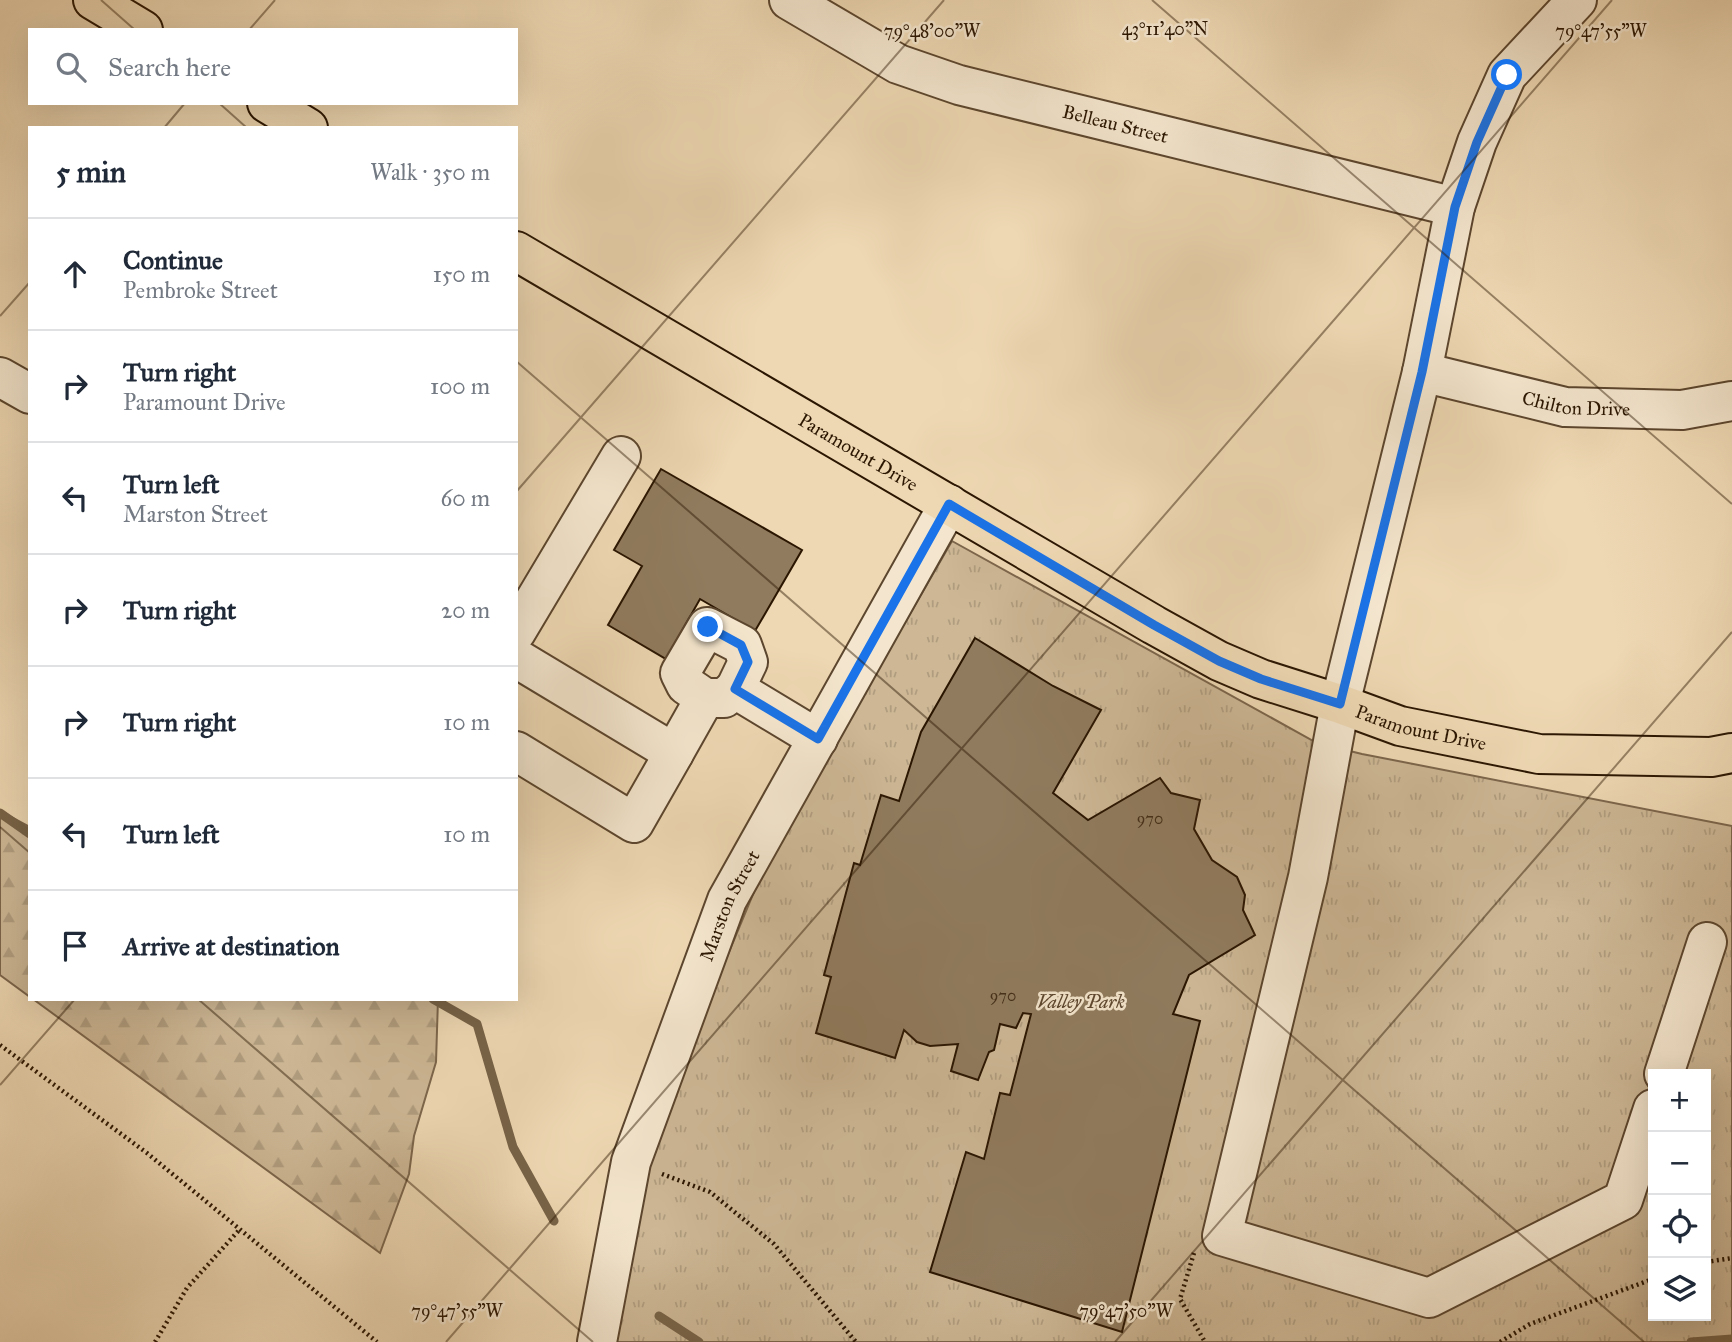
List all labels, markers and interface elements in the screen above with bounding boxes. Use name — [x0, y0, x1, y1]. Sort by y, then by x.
text: 43°11'40"N — [1122, 18, 1208, 40]
text: 79°48'00"W — [884, 20, 981, 42]
text: 79°47'55"W — [1555, 20, 1648, 42]
search box — [28, 28, 518, 105]
icon: search — [52, 48, 90, 86]
text: Search here — [108, 51, 231, 83]
route start — [1491, 59, 1522, 90]
street label: Belleau Street — [1060, 99, 1171, 148]
text: 5 min — [56, 154, 126, 190]
text: Walk · 350 m — [370, 158, 490, 186]
text: Continue — [123, 244, 223, 276]
icon: ahead — [56, 255, 94, 293]
text: 150 m — [433, 260, 490, 288]
text: Pembroke Street — [123, 276, 278, 304]
text: Turn right — [123, 356, 236, 388]
icon: right — [56, 367, 94, 405]
text: 100 m — [430, 372, 490, 400]
street label: Chilton Drive — [1520, 385, 1630, 420]
text: Paramount Drive — [123, 388, 286, 416]
street label: Paramount Drive — [795, 408, 922, 496]
text: Turn left — [123, 468, 219, 500]
icon: left — [56, 479, 94, 517]
text: 60 m — [441, 484, 490, 512]
text: Marston Street — [123, 500, 268, 528]
icon: right — [56, 591, 94, 629]
text: Turn right — [123, 594, 236, 626]
text: 20 m — [441, 596, 490, 624]
route end — [692, 611, 723, 642]
street label: Paramount Drive — [1352, 699, 1489, 755]
icon: right — [56, 703, 94, 741]
text: Turn right — [123, 706, 236, 738]
text: 10 m — [443, 708, 490, 736]
house number: 970 — [1137, 809, 1163, 828]
icon: left — [56, 815, 94, 853]
text: Turn left — [123, 818, 219, 850]
text: 10 m — [443, 820, 490, 848]
street label: Marston Street — [694, 846, 764, 964]
icon: arrive — [56, 927, 94, 965]
text: Arrive at destination — [123, 930, 340, 962]
house number: 970 — [990, 986, 1016, 1005]
park label: Valley Park — [1037, 990, 1125, 1013]
map controls — [1648, 1069, 1711, 1321]
button: + — [1648, 1069, 1711, 1132]
button: − — [1648, 1132, 1711, 1195]
button: locate — [1648, 1195, 1711, 1258]
button: layers — [1648, 1258, 1711, 1321]
text: 79°47'55"W — [411, 1300, 504, 1322]
text: 79°47'50"W — [1079, 1300, 1174, 1322]

